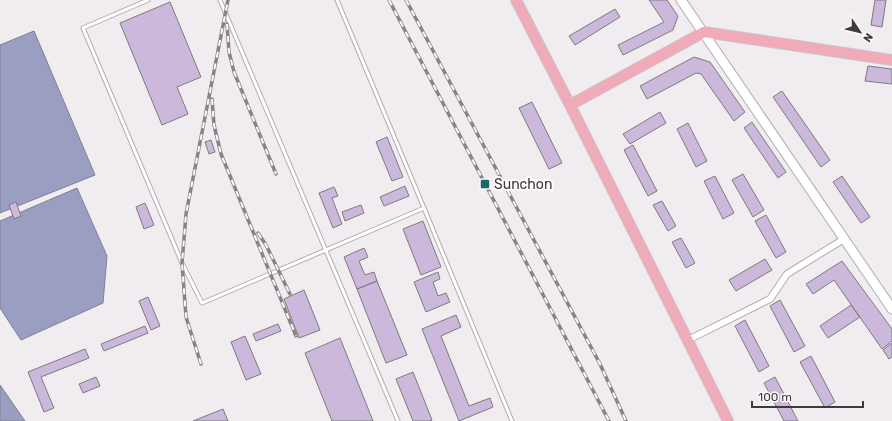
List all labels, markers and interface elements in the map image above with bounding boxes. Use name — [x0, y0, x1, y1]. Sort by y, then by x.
north arrow — [840, 12, 880, 52]
text: N — [860, 30, 875, 44]
place label: Sunchon — [494, 176, 552, 193]
marker: Sunchon — [479, 178, 491, 190]
scale bar — [752, 383, 863, 409]
text: 100 m — [758, 390, 792, 404]

